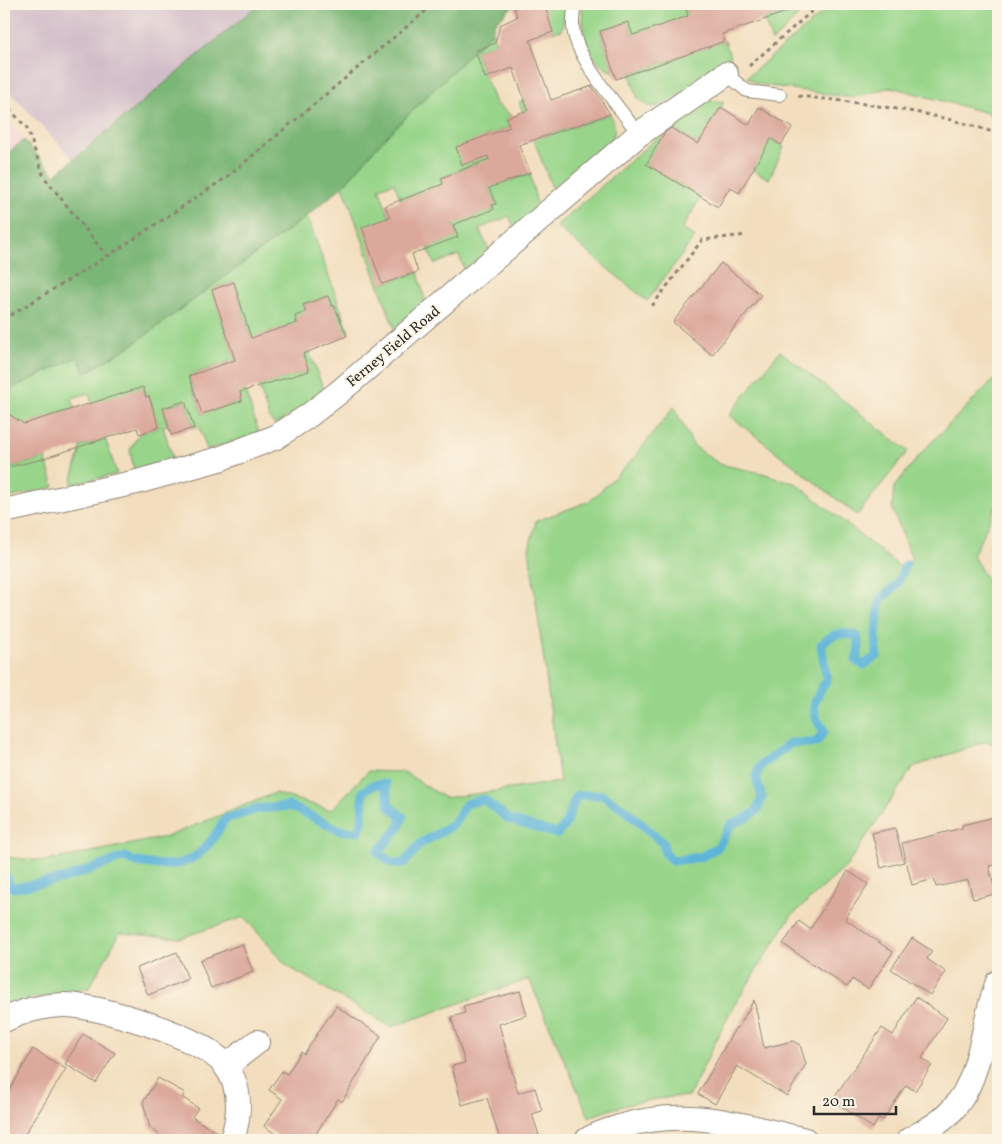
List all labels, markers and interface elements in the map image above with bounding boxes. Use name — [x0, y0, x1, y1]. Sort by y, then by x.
street label: Ferney Field Road — [342, 301, 446, 393]
scale bar — [814, 1084, 897, 1116]
text: 20 m — [822, 1092, 855, 1113]

